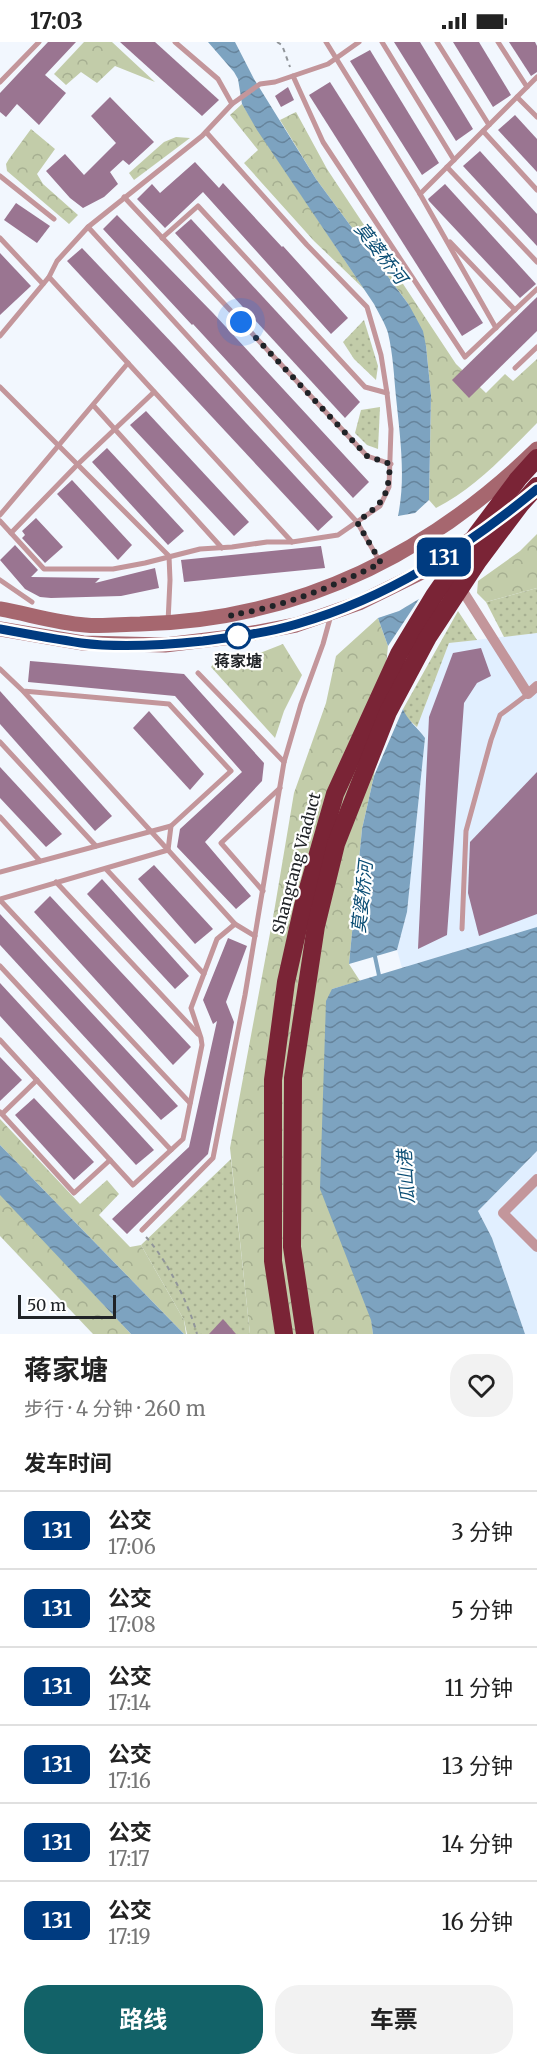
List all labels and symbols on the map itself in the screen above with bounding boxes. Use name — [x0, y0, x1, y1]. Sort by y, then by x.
water label: 莫婆桥河 — [350, 218, 414, 291]
your location — [226, 307, 256, 337]
line badge: 131 — [410, 538, 478, 576]
marker: 蒋家塘 — [225, 623, 251, 649]
place label: 蒋家塘 — [214, 651, 262, 671]
street label: Shangtang Viaduct — [267, 789, 325, 936]
water label: 莫婆桥河 — [347, 857, 378, 934]
water label: 瓜山港 — [392, 1146, 419, 1205]
scale bar — [18, 1292, 116, 1320]

